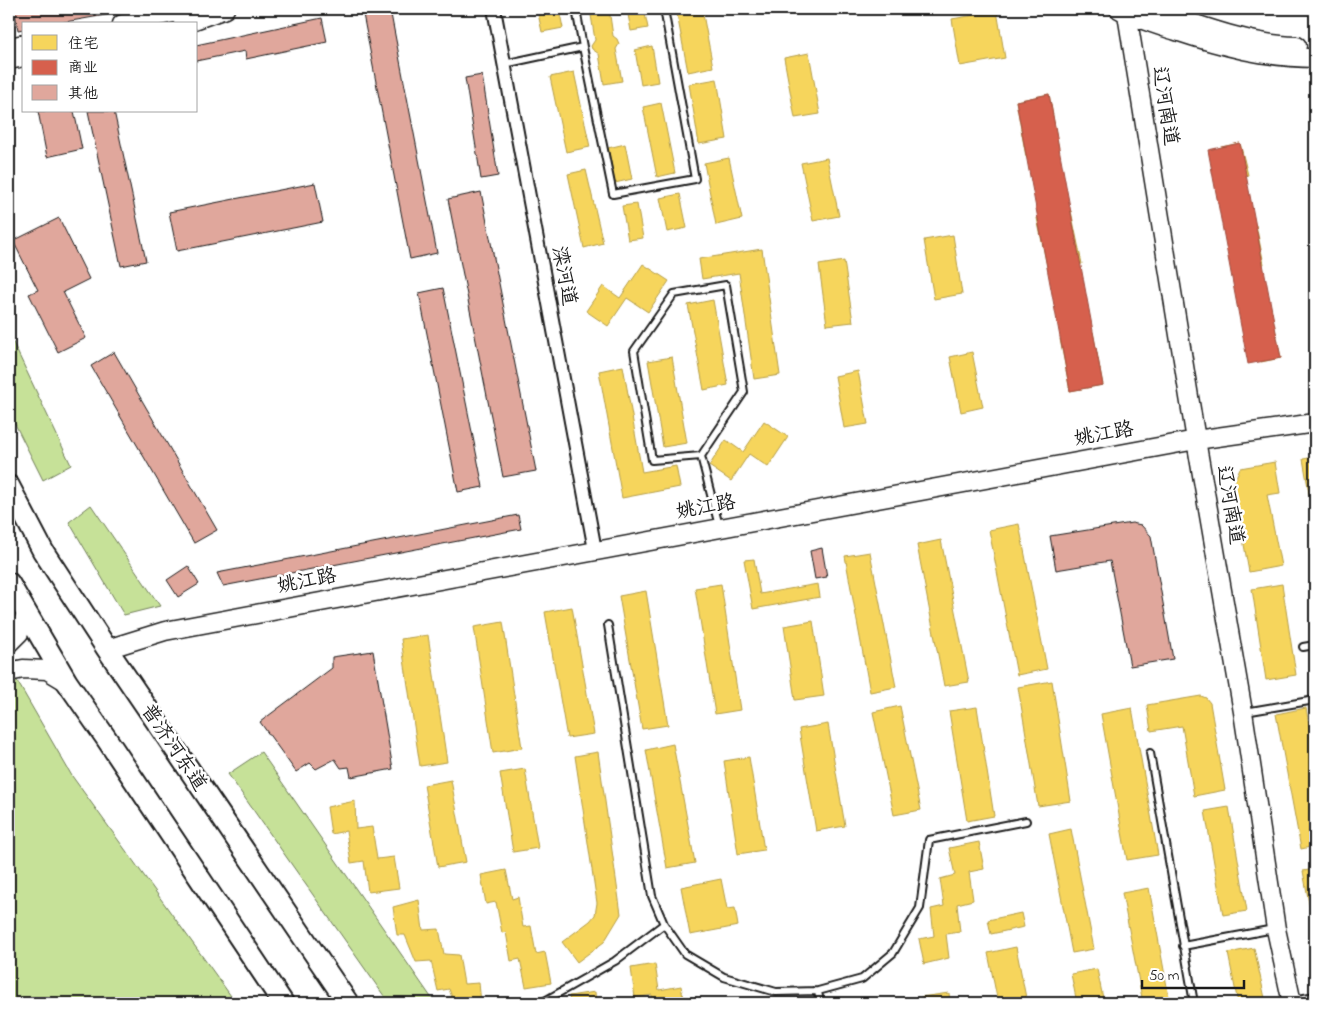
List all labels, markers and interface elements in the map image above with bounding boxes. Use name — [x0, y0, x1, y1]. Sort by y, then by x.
legend — [22, 22, 198, 112]
text: 住宅 — [68, 33, 98, 55]
text: 商业 — [68, 57, 98, 79]
street label: 辽河南道 — [1143, 64, 1185, 148]
text: 其他 — [68, 83, 98, 105]
street label: 滦河道 — [543, 244, 583, 308]
street label: 姚江路 — [1072, 415, 1137, 454]
street label: 辽河南道 — [1208, 463, 1250, 547]
street label: 姚江路 — [674, 488, 739, 527]
street label: 姚江路 — [275, 562, 340, 602]
street label: 普济河东道 — [133, 698, 213, 798]
scale bar — [1142, 957, 1244, 989]
text: 50 m — [1149, 965, 1180, 987]

